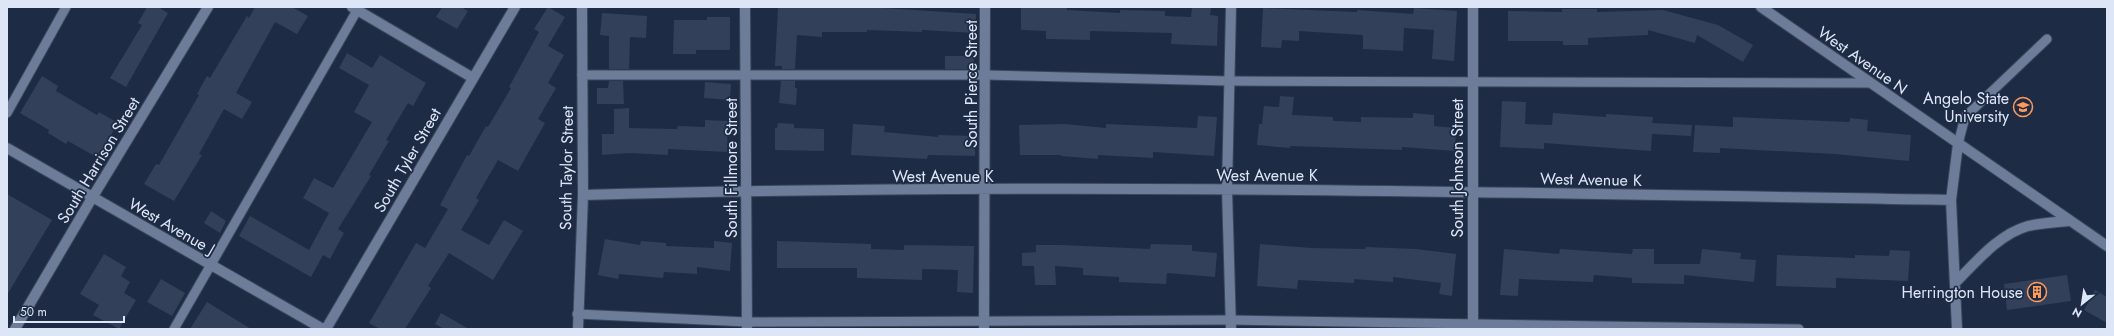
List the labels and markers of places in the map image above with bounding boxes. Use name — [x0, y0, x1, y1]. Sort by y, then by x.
place label: Angelo State University — [1923, 87, 2010, 128]
school or university icon: Angelo State University — [2012, 96, 2034, 118]
place label: Herrington House — [1902, 281, 2023, 304]
building icon: Herrington House — [2026, 281, 2048, 303]

